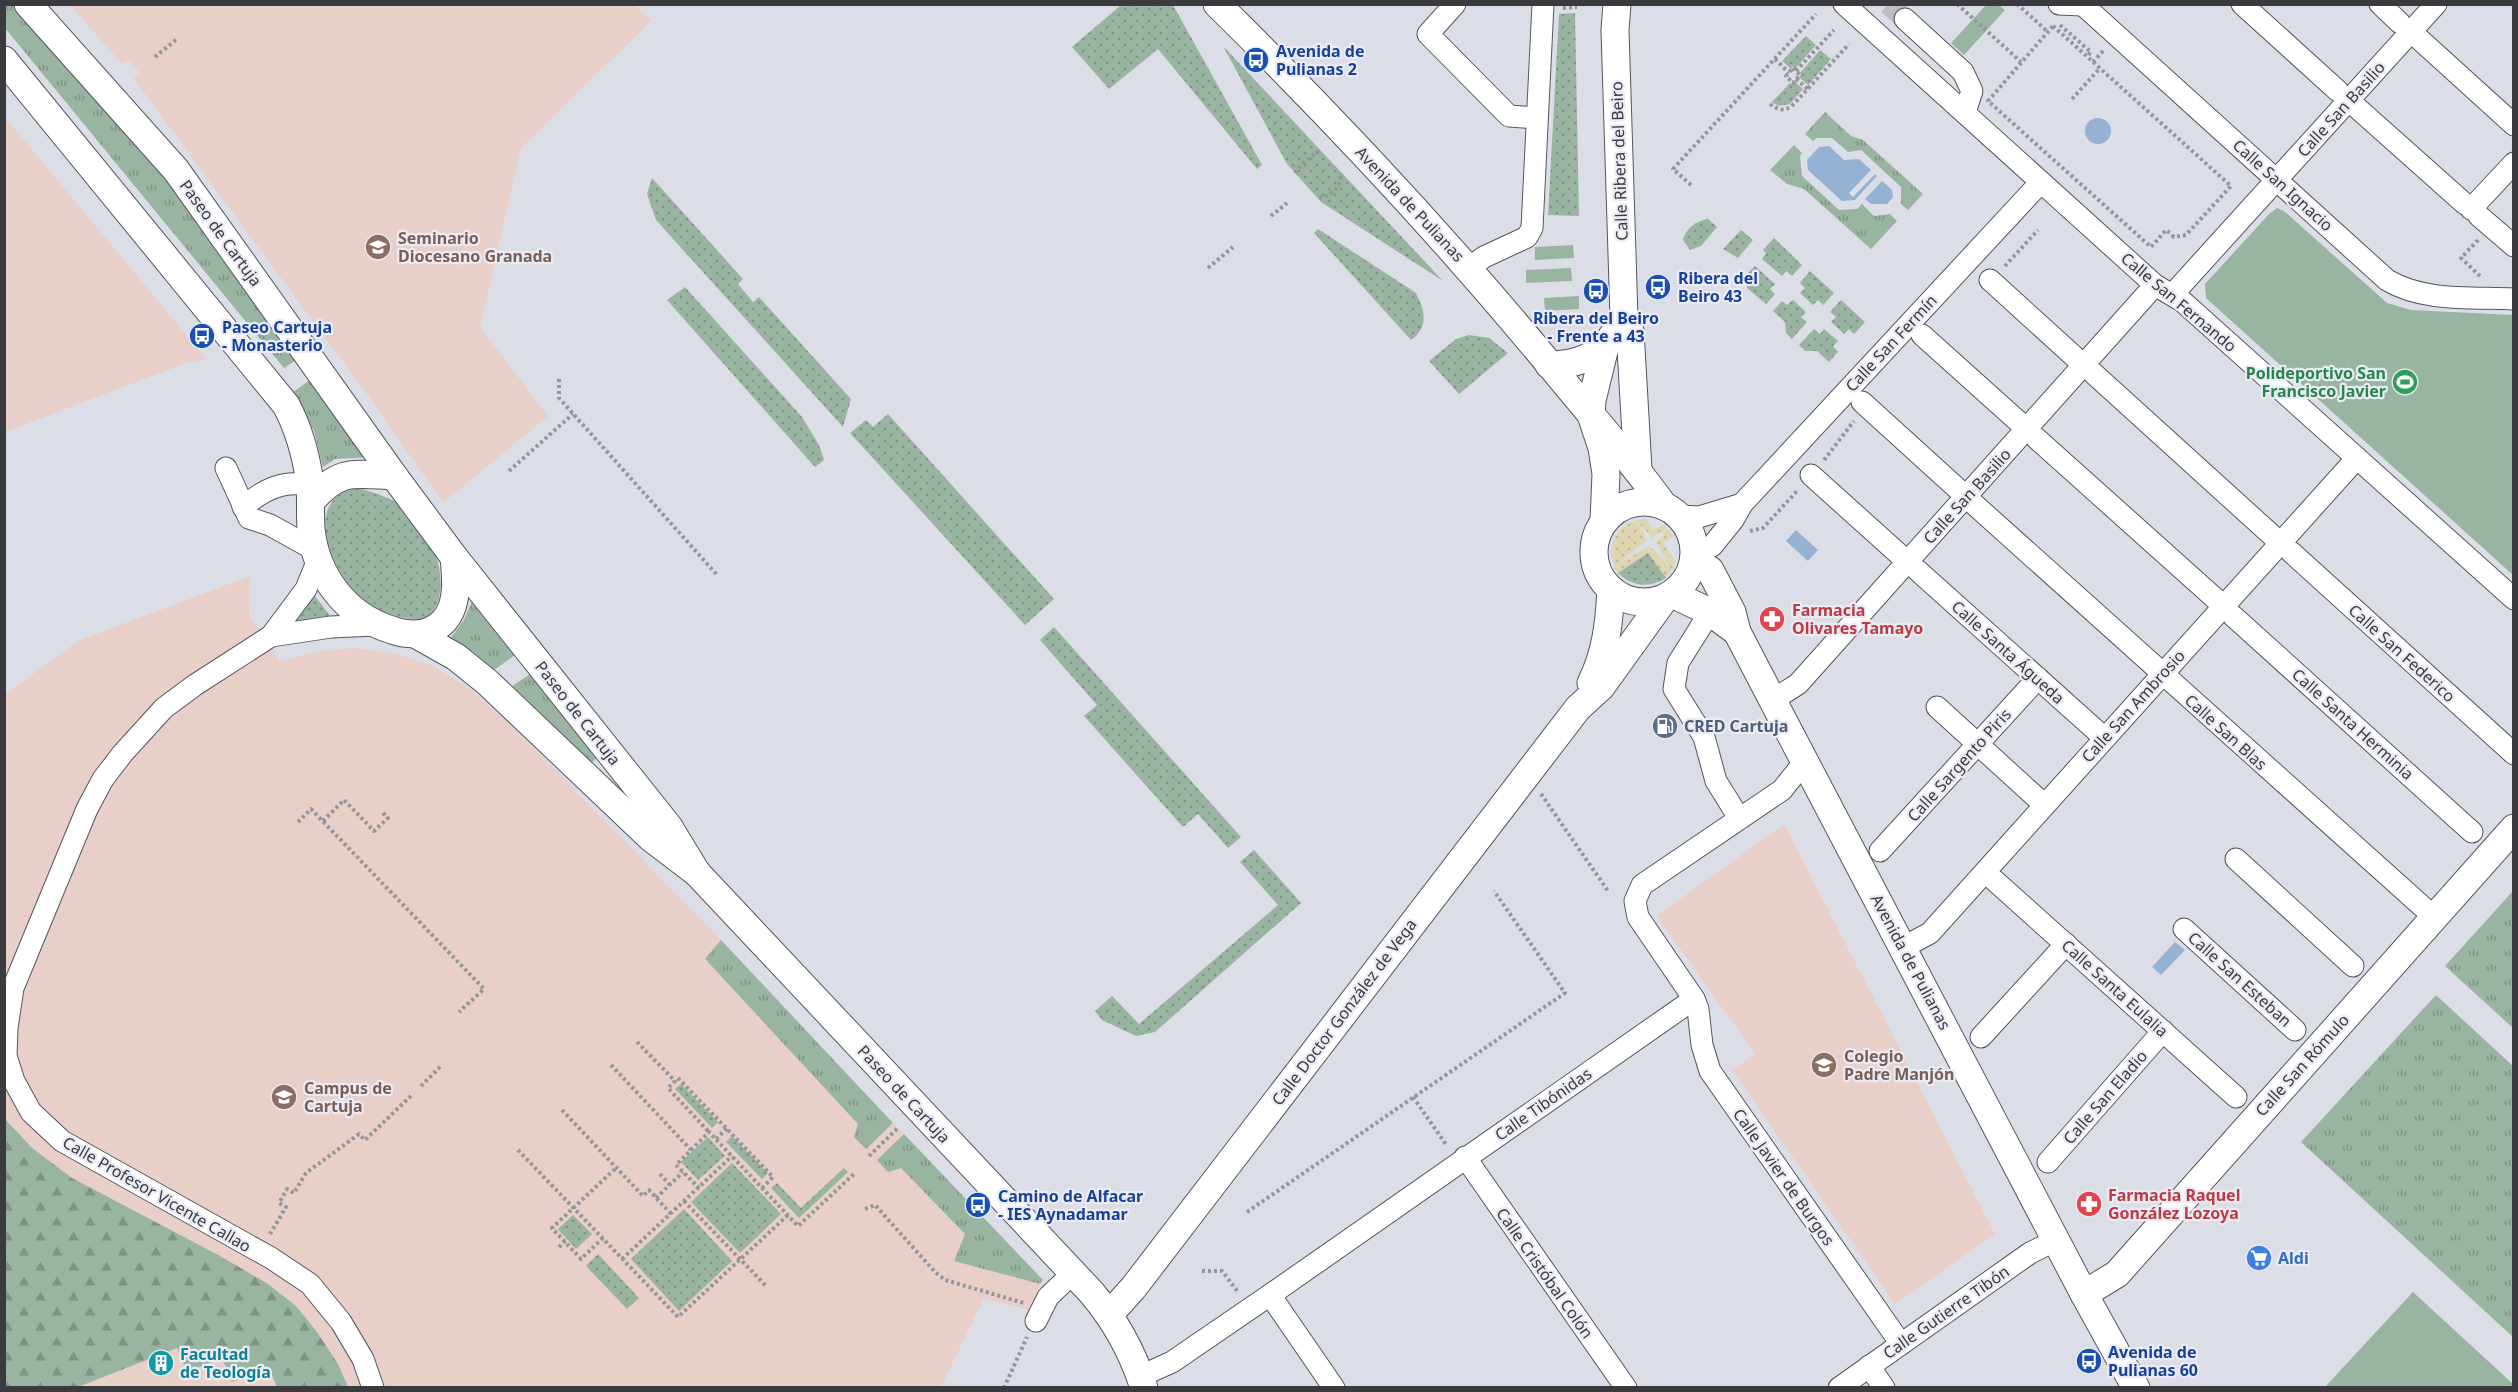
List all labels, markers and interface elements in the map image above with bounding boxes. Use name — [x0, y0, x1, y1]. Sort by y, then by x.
place label: Avenida de Pulianas 2 — [1276, 40, 1364, 80]
bus stop icon: Avenida de Pulianas 2 — [1241, 45, 1271, 75]
street label: Calle San Basilio — [2292, 57, 2390, 161]
street label: Calle Ribera del Beiro — [1605, 81, 1633, 241]
street label: Calle San Ignacio — [2228, 134, 2338, 236]
street label: Avenida de Pulianas — [1351, 141, 1469, 267]
street label: Paseo de Cartuja — [175, 175, 267, 291]
place label: Seminario Diocesano Granada — [398, 227, 552, 267]
school or university icon: Seminario Diocesano Granada — [363, 232, 393, 262]
street label: Calle San Fernando — [2117, 247, 2241, 357]
place label: Ribera del Beiro 43 — [1678, 267, 1758, 307]
bus stop icon: Ribera del Beiro 43 — [1643, 272, 1673, 302]
bus stop icon: Ribera del Beiro - Frente a 43 — [1581, 276, 1611, 306]
street label: Calle San Fermín — [1840, 290, 1942, 396]
place label: Ribera del Beiro - Frente a 43 — [1533, 307, 1659, 347]
place label: Paseo Cartuja - Monasterio — [222, 316, 332, 356]
bus stop icon: Paseo Cartuja - Monasterio — [187, 321, 217, 351]
place label: Polideportivo San Francisco Javier — [2246, 362, 2386, 402]
sports icon: Polideportivo San Francisco Javier — [2390, 367, 2420, 397]
street label: Calle San Basilio — [1918, 444, 2016, 548]
street label: Calle Santa Águeda — [1947, 595, 2069, 709]
place label: Farmacia Olivares Tamayo — [1792, 599, 1923, 639]
street label: Calle San Federico — [2344, 599, 2460, 707]
pharmacy icon: Farmacia Olivares Tamayo — [1757, 604, 1787, 634]
street label: Calle San Ambrosio — [2076, 645, 2190, 767]
street label: Paseo de Cartuja — [530, 656, 626, 770]
street label: Calle Santa Herminia — [2287, 663, 2419, 785]
street label: Calle San Blas — [2180, 689, 2272, 775]
street label: Calle Sargento Piris — [1902, 704, 2016, 826]
fuel station icon: CRED Cartuja — [1650, 711, 1680, 741]
place label: CRED Cartuja — [1684, 715, 1788, 737]
street label: Avenida de Pulianas — [1866, 890, 1956, 1034]
street label: Calle Doctor González de Vega — [1267, 914, 1421, 1110]
street label: Calle San Esteban — [2183, 927, 2297, 1031]
street label: Calle Santa Eulalia — [2057, 934, 2173, 1042]
street label: Calle San Rómulo — [2250, 1009, 2354, 1121]
street label: Paseo de Cartuja — [853, 1040, 955, 1148]
place label: Colegio Padre Manjón — [1844, 1045, 1954, 1085]
street label: Calle San Eladio — [2058, 1045, 2152, 1149]
school or university icon: Colegio Padre Manjón — [1809, 1050, 1839, 1080]
street label: Calle Tibónidas — [1490, 1062, 1596, 1146]
place label: Campus de Cartuja — [304, 1077, 392, 1117]
school or university icon: Campus de Cartuja — [269, 1082, 299, 1112]
street label: Calle Javier de Burgos — [1728, 1104, 1840, 1250]
street label: Calle Profesor Vicente Callao — [59, 1131, 255, 1257]
place label: Farmacia Raquel González Lozoya — [2108, 1184, 2240, 1224]
place label: Camino de Alfacar - IES Aynadamar — [998, 1185, 1143, 1225]
pharmacy icon: Farmacia Raquel González Lozoya — [2074, 1189, 2104, 1219]
bus stop icon: Camino de Alfacar - IES Aynadamar — [963, 1190, 993, 1220]
street label: Calle Cristóbal Colón — [1492, 1203, 1598, 1343]
supermarket icon: Aldi — [2244, 1243, 2274, 1273]
place label: Aldi — [2278, 1247, 2309, 1269]
street label: Calle Gutierre Tibón — [1878, 1260, 2014, 1364]
place label: Avenida de Pulianas 60 — [2108, 1341, 2198, 1381]
place label: Facultad de Teología — [180, 1343, 271, 1383]
bus stop icon: Avenida de Pulianas 60 — [2074, 1346, 2104, 1376]
building icon: Facultad de Teología — [146, 1348, 176, 1378]

